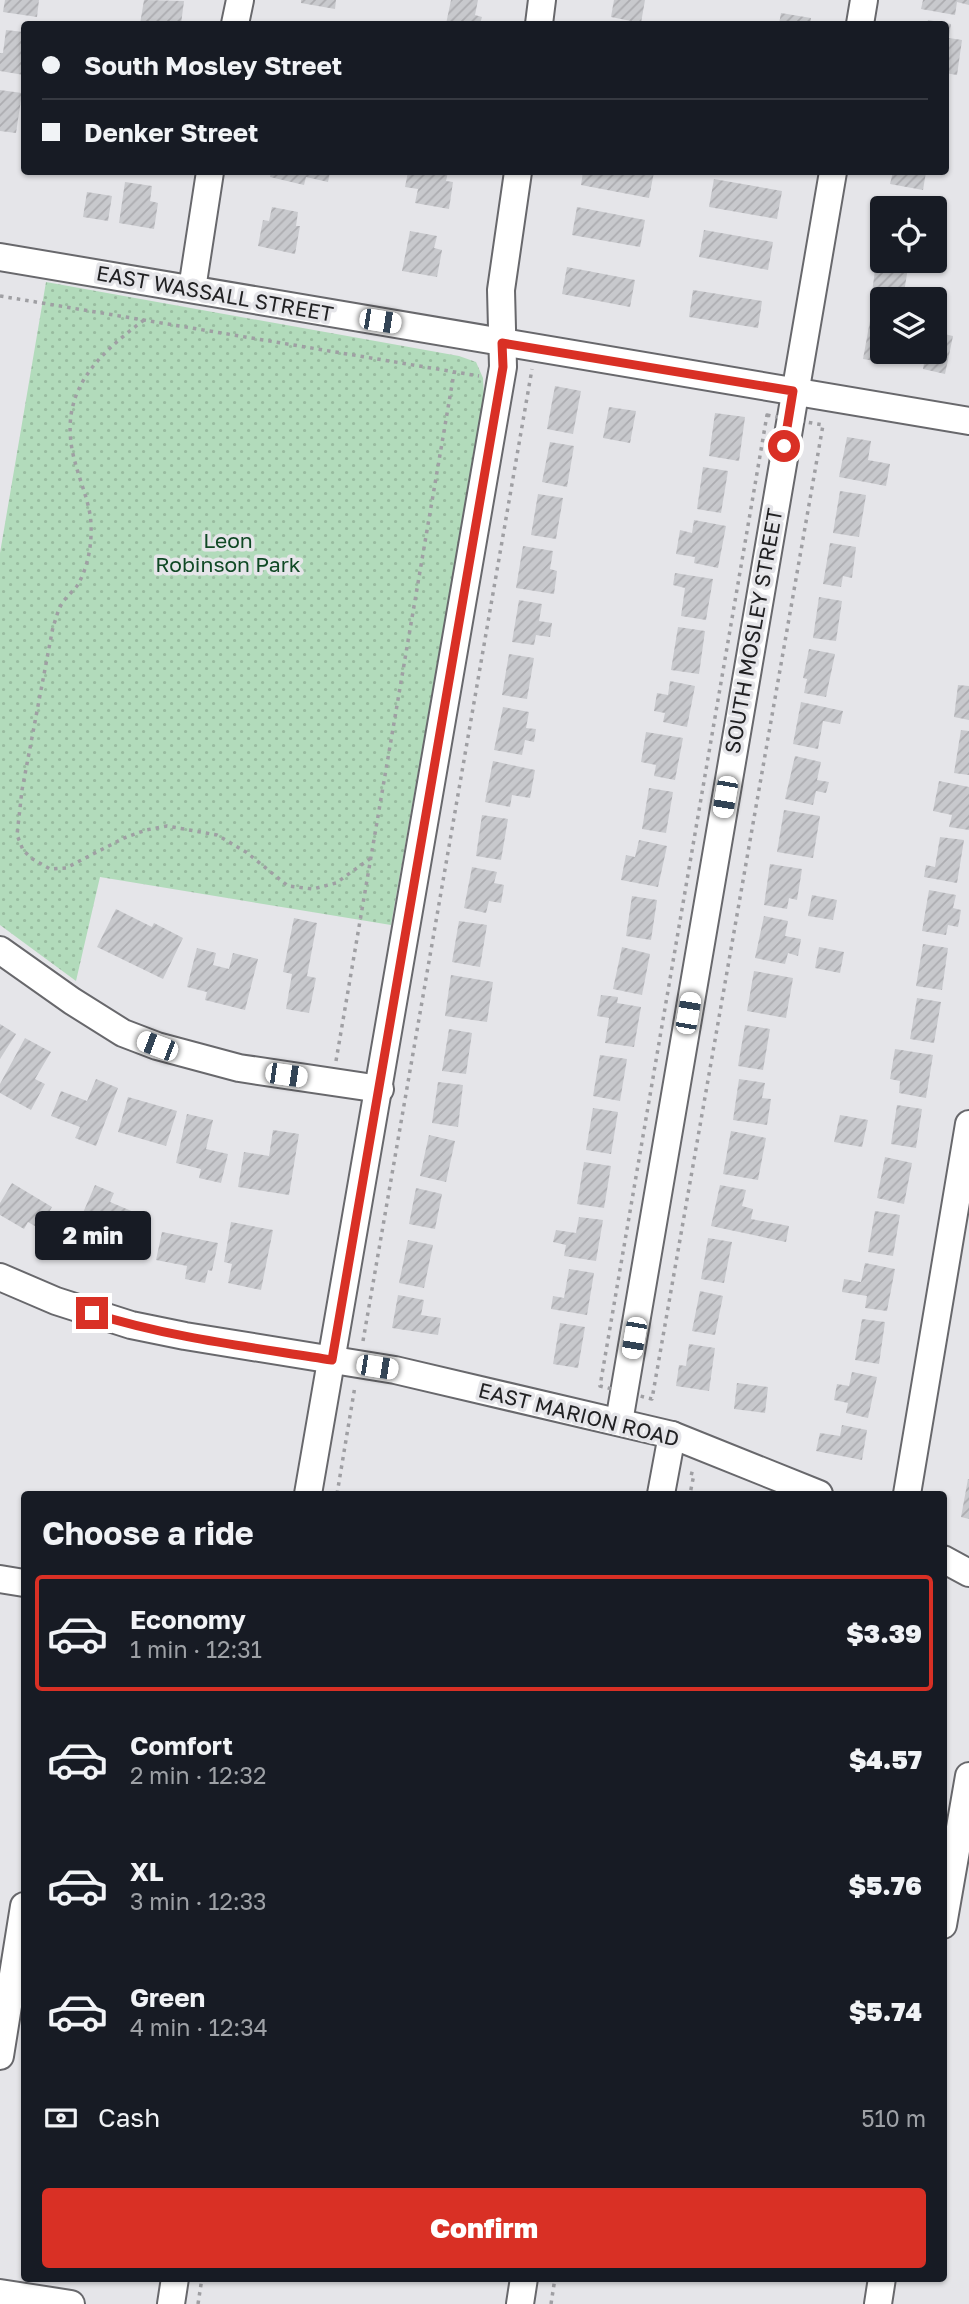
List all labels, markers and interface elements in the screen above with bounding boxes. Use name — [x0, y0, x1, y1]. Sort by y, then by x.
text: South Mosley Street — [84, 50, 342, 81]
text: Denker Street — [84, 117, 258, 148]
map controls — [870, 196, 947, 364]
button: locate — [870, 196, 947, 273]
street label: EAST WASSALL STREET — [94, 259, 336, 327]
button: layers — [870, 287, 947, 364]
car — [358, 307, 403, 335]
route start — [768, 430, 800, 462]
street label: SOUTH MOSLEY STREET — [719, 506, 787, 756]
park label: Leon Robinson Park — [155, 527, 301, 577]
car — [712, 774, 739, 820]
car — [675, 990, 702, 1036]
car — [134, 1029, 181, 1063]
car — [264, 1062, 309, 1088]
callout: 2 min — [34, 1212, 150, 1260]
text: 2 min — [63, 1221, 123, 1249]
route end — [76, 1297, 108, 1329]
car — [621, 1315, 648, 1361]
car — [355, 1353, 400, 1381]
street label: EAST MARION ROAD — [476, 1376, 682, 1452]
text: Choose a ride — [42, 1514, 254, 1552]
icon: car — [46, 1602, 109, 1665]
text: Economy — [130, 1604, 246, 1635]
text: $3.39 — [846, 1618, 922, 1649]
text: 1 min · 12:31 — [130, 1635, 262, 1663]
icon: car — [46, 1728, 109, 1791]
text: Comfort — [130, 1730, 233, 1761]
text: $4.57 — [849, 1744, 922, 1775]
text: 2 min · 12:32 — [130, 1761, 266, 1789]
icon: car — [46, 1854, 109, 1917]
text: XL — [130, 1856, 164, 1887]
text: $5.76 — [848, 1870, 922, 1901]
text: 3 min · 12:33 — [130, 1887, 267, 1915]
icon: car — [46, 1980, 109, 2043]
text: Green — [130, 1982, 205, 2013]
text: $5.74 — [849, 1996, 922, 2027]
text: 4 min · 12:34 — [130, 2013, 268, 2041]
icon: cash — [42, 2099, 80, 2137]
text: Cash — [98, 2102, 160, 2133]
text: 510 m — [861, 2104, 926, 2132]
button: Confirm — [42, 2188, 926, 2268]

